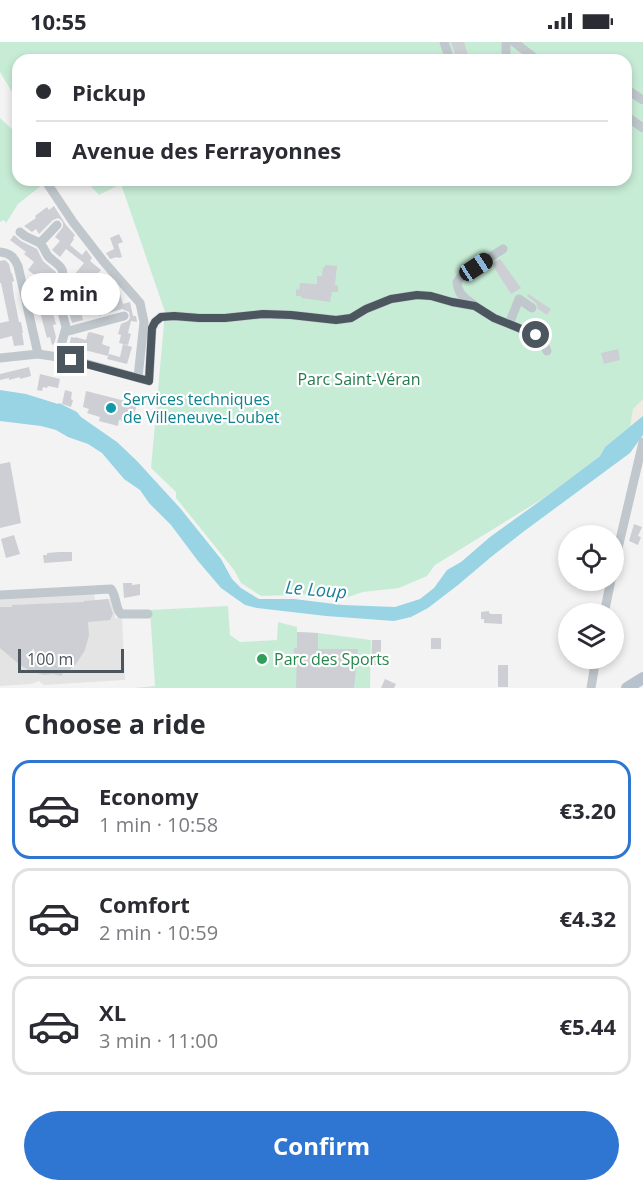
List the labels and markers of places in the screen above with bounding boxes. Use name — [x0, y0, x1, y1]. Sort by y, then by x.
place label: Services techniques de Villeneuve-Loubet — [123, 388, 280, 428]
marker: Services techniques de Villeneuve-Loubet — [104, 401, 118, 415]
place label: Parc des Sports — [274, 648, 389, 670]
marker: Parc des Sports — [255, 652, 269, 666]

